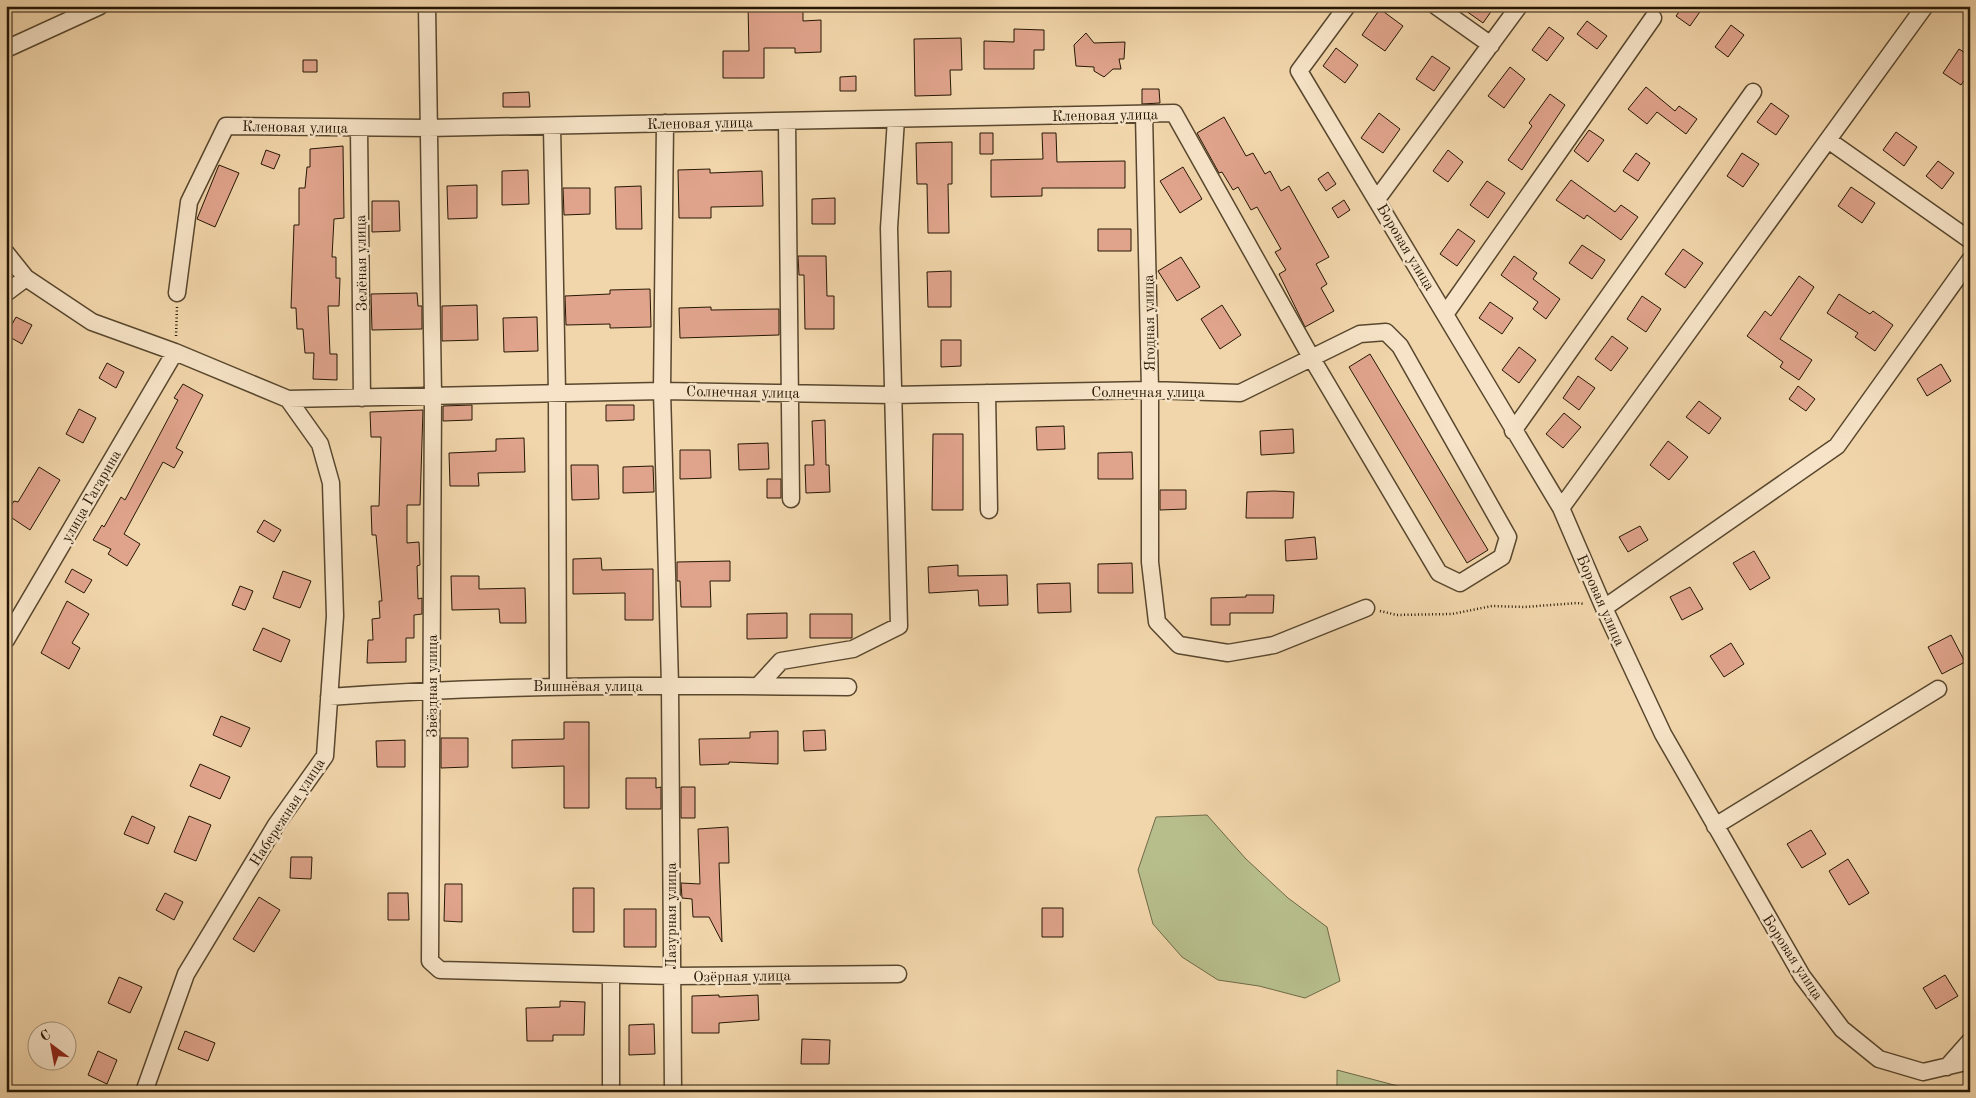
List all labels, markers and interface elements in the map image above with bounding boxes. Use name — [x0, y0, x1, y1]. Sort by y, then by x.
street label: Кленовая улица — [1052, 108, 1159, 125]
street label: Кленовая улица — [647, 116, 754, 133]
street label: Кленовая улица — [242, 120, 349, 137]
street label: Боровая улица — [1373, 202, 1437, 294]
street label: Зелёная улица — [354, 214, 371, 311]
street label: Ягодная улица — [1142, 274, 1159, 372]
street label: Солнечная улица — [686, 385, 801, 402]
street label: Солнечная улица — [1091, 386, 1205, 401]
street label: улица Гагарина — [60, 448, 125, 545]
street label: Боровая улица — [1573, 553, 1627, 649]
street label: Звёздная улица — [426, 634, 441, 738]
street label: Вишнёвая улица — [533, 680, 644, 695]
street label: Набережная улица — [248, 756, 329, 869]
street label: Лазурная улица — [665, 862, 680, 970]
street label: Боровая улица — [1759, 913, 1825, 1004]
street label: Озёрная улица — [693, 969, 792, 986]
north arrow — [28, 1020, 78, 1070]
text: С — [38, 1027, 53, 1044]

